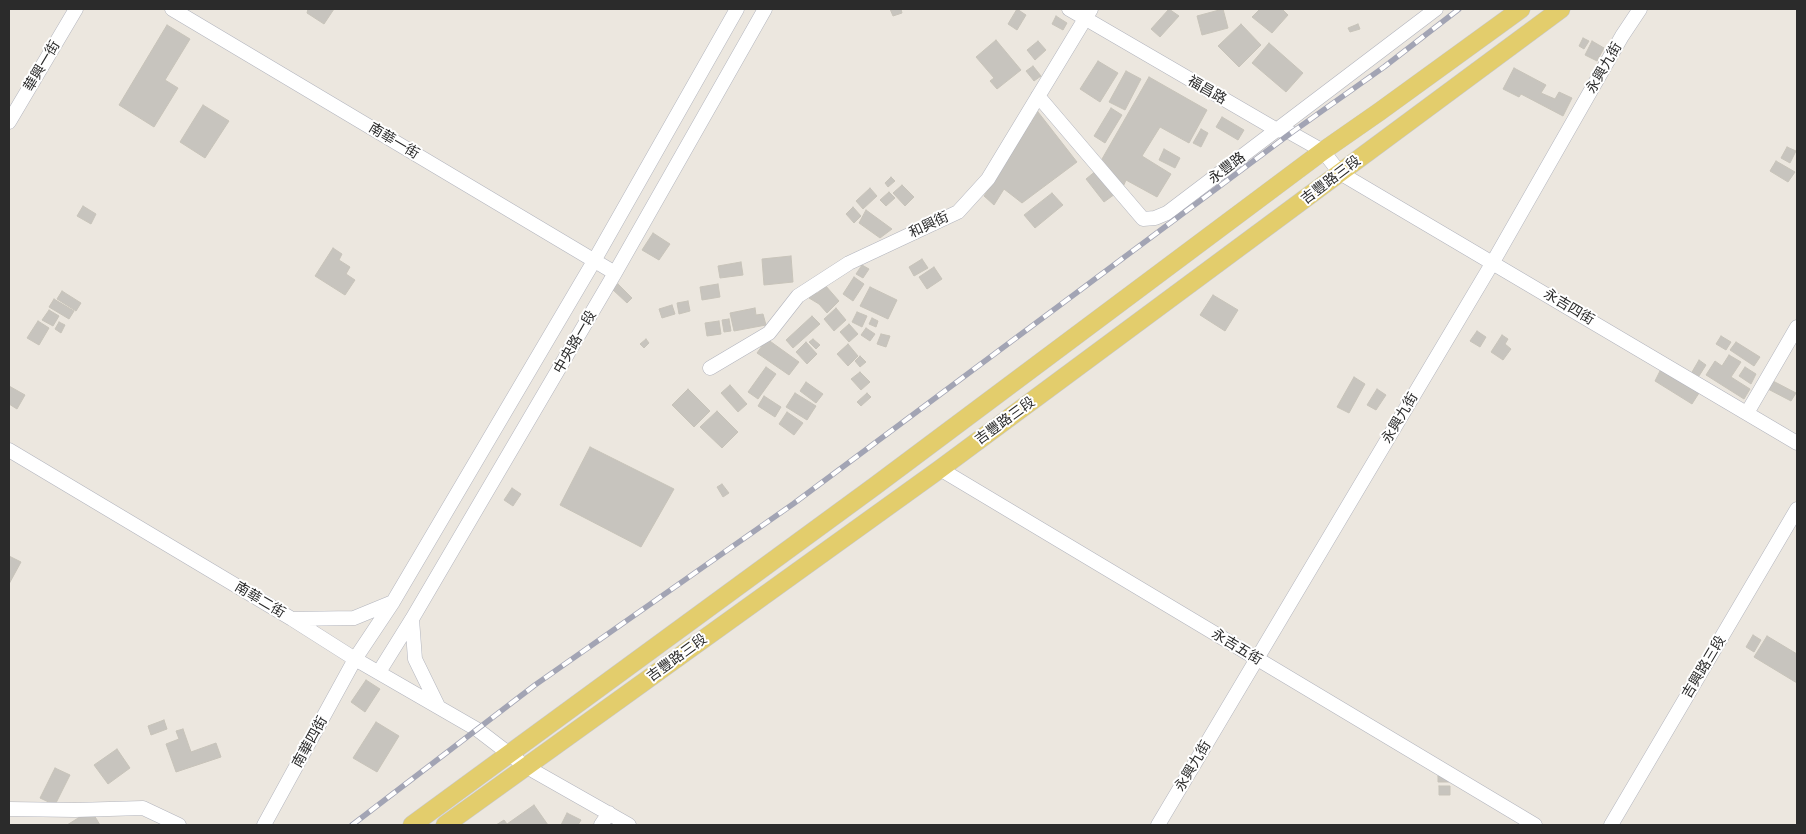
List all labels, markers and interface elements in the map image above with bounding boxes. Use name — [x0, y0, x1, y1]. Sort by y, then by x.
street label: 華興一街 — [20, 38, 64, 94]
street label: 永興九街 — [1583, 40, 1625, 96]
street label: 福昌路 — [1185, 72, 1229, 108]
street label: 南華一街 — [366, 119, 422, 163]
street label: 永豐路 — [1205, 149, 1249, 187]
street label: 吉豐路三段 — [1298, 152, 1364, 208]
street label: 和興街 — [906, 209, 952, 241]
street label: 永吉四街 — [1541, 285, 1597, 329]
street label: 中央路一段 — [550, 307, 600, 377]
street label: 永興九街 — [1378, 390, 1422, 446]
street label: 吉豐路三段 — [972, 394, 1038, 448]
street label: 南華二街 — [232, 578, 288, 622]
street label: 永吉五街 — [1209, 625, 1265, 669]
street label: 吉豐路三段 — [644, 631, 710, 685]
street label: 吉興路三段 — [1679, 633, 1729, 701]
street label: 南華四街 — [289, 713, 331, 771]
street label: 永興九街 — [1171, 738, 1215, 794]

